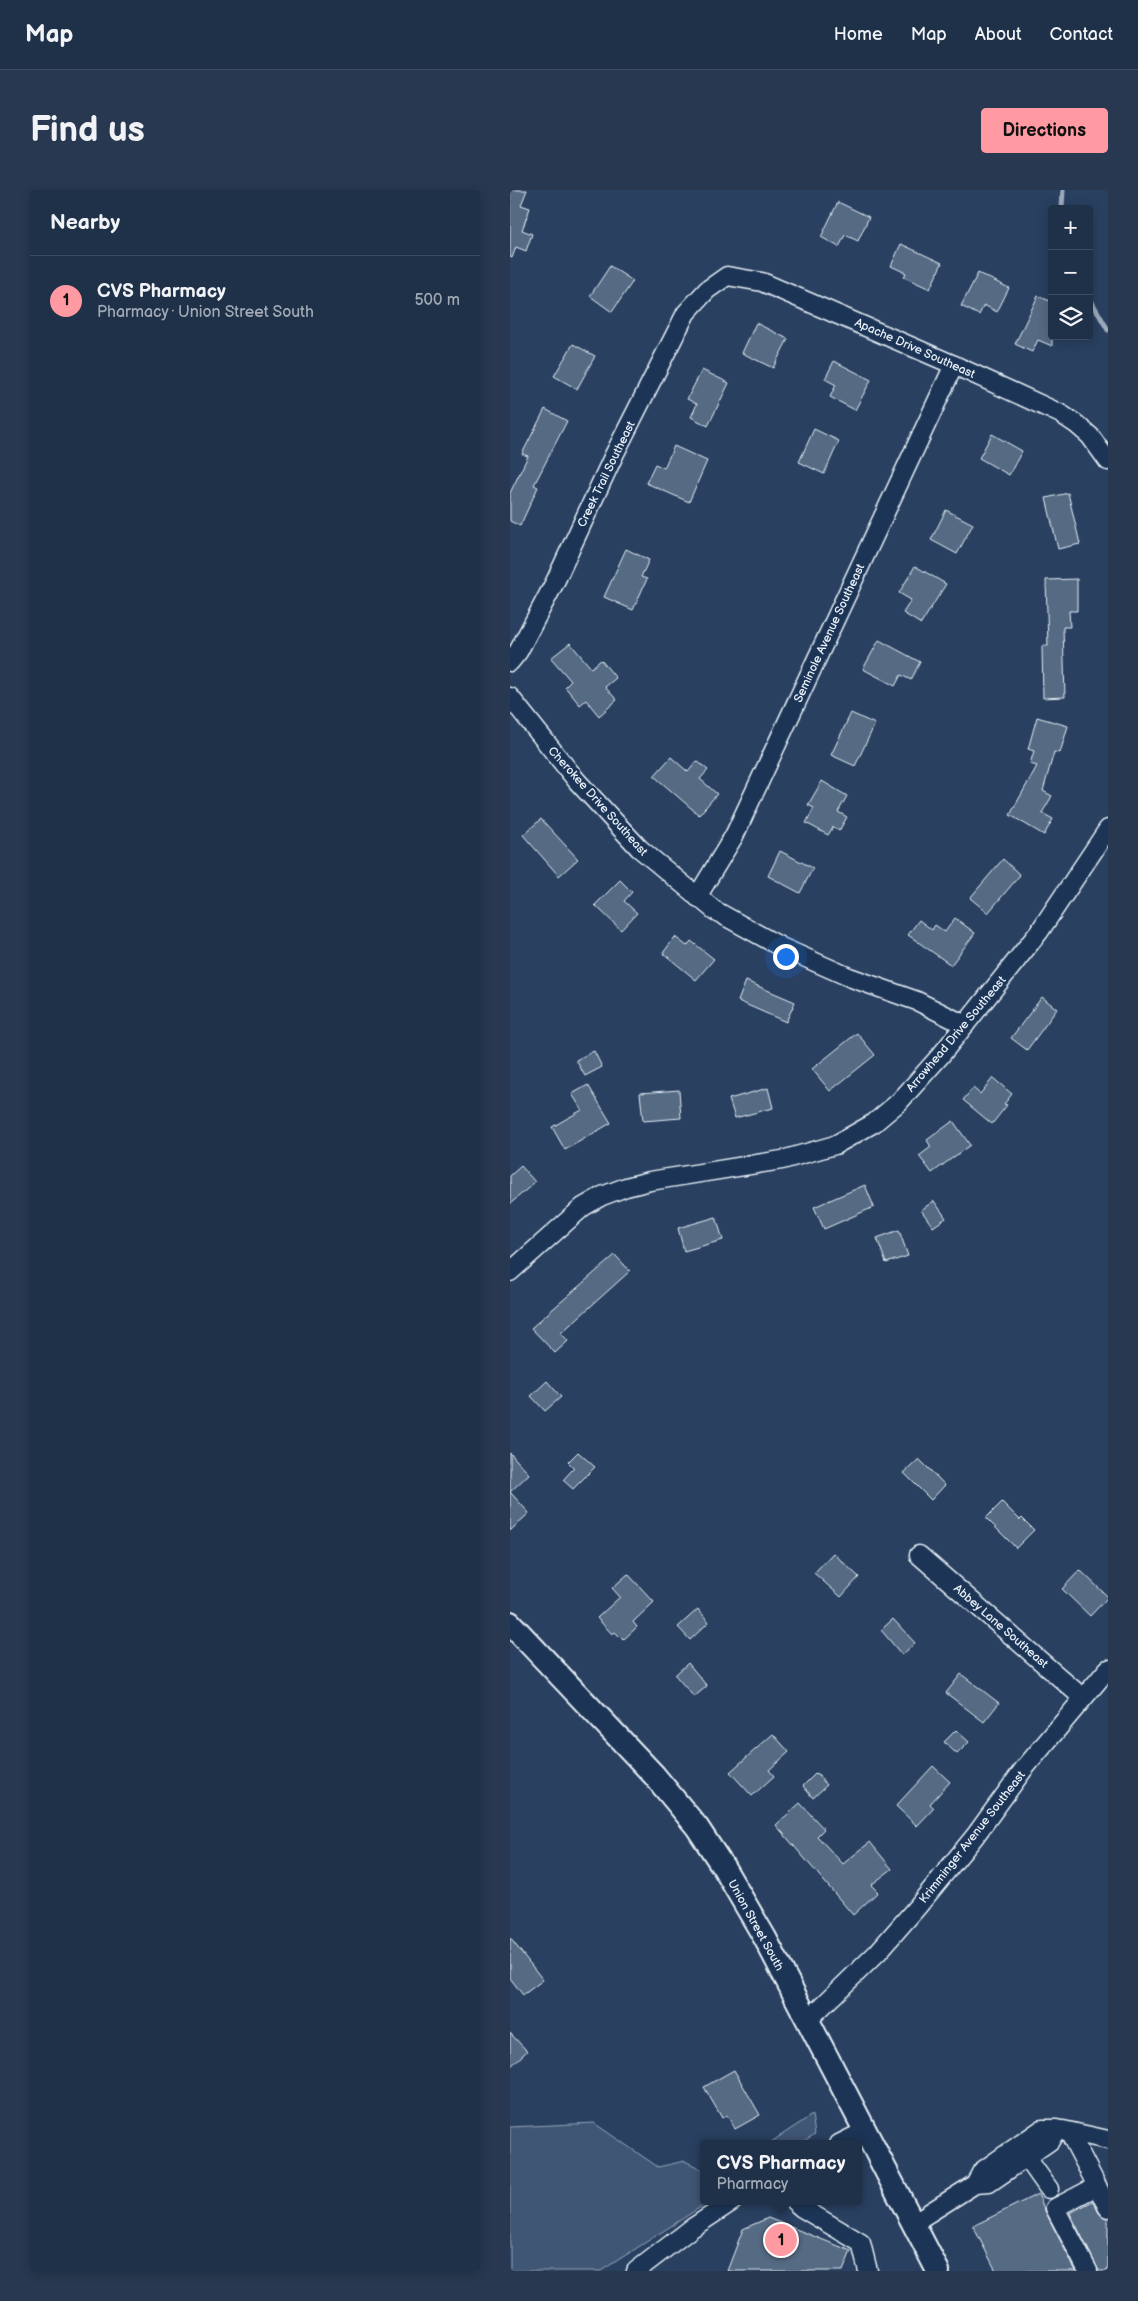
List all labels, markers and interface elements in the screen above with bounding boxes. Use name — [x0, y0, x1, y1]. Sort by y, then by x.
text: Map — [25, 20, 73, 49]
text: Home — [834, 24, 883, 45]
text: Map — [911, 24, 947, 45]
text: About — [975, 24, 1022, 45]
text: Contact — [1050, 24, 1113, 45]
button: Directions — [981, 108, 1108, 153]
text: Find us — [30, 109, 145, 152]
map controls — [1048, 205, 1093, 340]
button: + — [1048, 205, 1093, 250]
text: Nearby — [50, 210, 120, 235]
button: − — [1048, 250, 1093, 295]
text: CVS Pharmacy — [97, 280, 226, 303]
text: 1 — [63, 291, 69, 310]
text: 500 m — [414, 291, 460, 310]
button: layers — [1048, 295, 1093, 340]
text: Pharmacy · Union Street South — [97, 303, 314, 322]
street label: Apache Drive Southeast — [852, 315, 978, 382]
street label: Creek Trail Southeast — [574, 418, 639, 530]
street label: Seminole Avenue Southeast — [791, 561, 868, 705]
street label: Cherokee Drive Southeast — [545, 744, 651, 859]
your location — [773, 944, 799, 970]
street label: Arrowhead Drive Southeast — [903, 973, 1010, 1095]
street label: Abbey Lane Southeast — [950, 1581, 1051, 1672]
street label: Krimminger Avenue Southeast — [916, 1768, 1029, 1906]
street label: Union Street South — [724, 1877, 787, 1974]
popup — [700, 2140, 862, 2205]
text: CVS Pharmacy — [717, 2152, 845, 2175]
text: Pharmacy — [717, 2175, 788, 2194]
pin: 1 — [765, 2221, 797, 2259]

